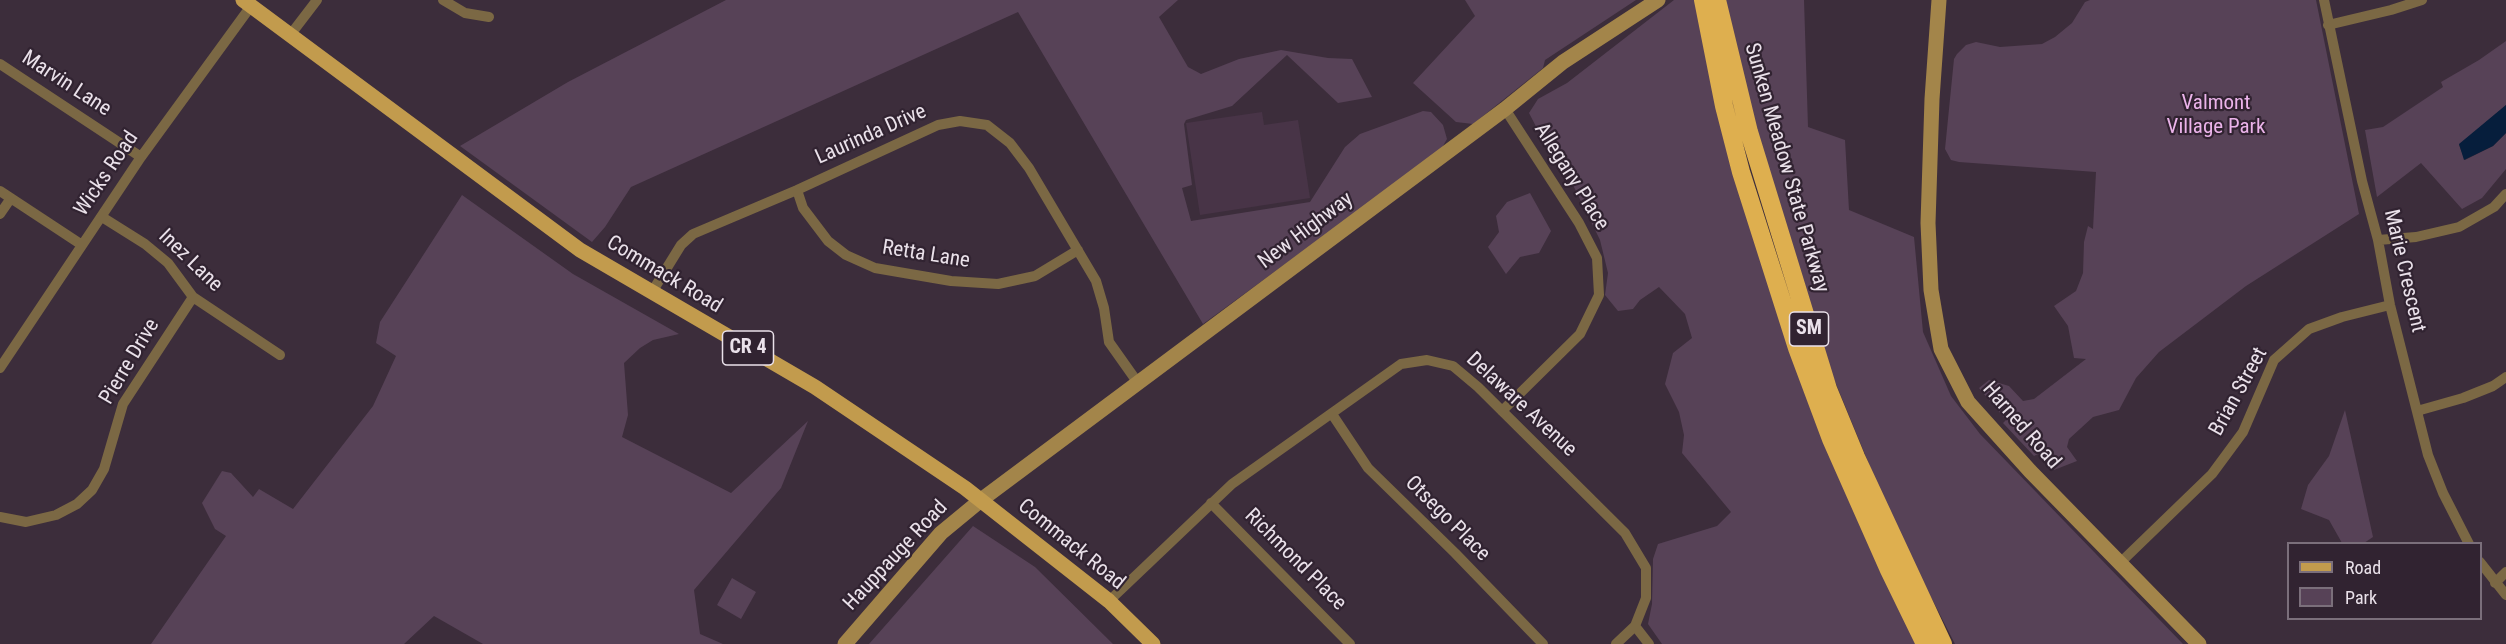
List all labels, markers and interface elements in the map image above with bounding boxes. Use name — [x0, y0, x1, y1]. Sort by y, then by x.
street label: Sunken Meadow State Parkway — [1738, 40, 1834, 296]
street label: Marvin Lane — [17, 46, 115, 122]
park label: Valmont Village Park — [2167, 91, 2265, 141]
street label: Laurinda Drive — [812, 99, 930, 171]
street label: Allegany Place — [1528, 119, 1614, 235]
street label: Wicks Road — [70, 127, 144, 221]
street label: New Highway — [1254, 187, 1358, 275]
street label: Marie Crescent — [2378, 207, 2430, 335]
street label: Inez Lane — [153, 224, 227, 298]
street label: Commack Road — [602, 231, 726, 319]
street label: Retta Lane — [880, 236, 972, 274]
road number: SM — [1790, 312, 1828, 346]
street label: Pierre Drive — [95, 315, 165, 409]
road number: CR 4 — [722, 331, 774, 365]
street label: Brian Street — [2204, 343, 2274, 441]
street label: Delaware Avenue — [1461, 347, 1581, 463]
street label: Harned Road — [1976, 377, 2066, 475]
street label: Otsego Place — [1399, 471, 1495, 567]
street label: Commack Road — [1012, 494, 1130, 596]
street label: Hauppauge Road — [839, 496, 953, 616]
street label: Richmond Place — [1239, 504, 1351, 616]
legend — [2287, 542, 2482, 620]
text: Road — [2345, 557, 2381, 578]
text: Park — [2345, 587, 2377, 608]

